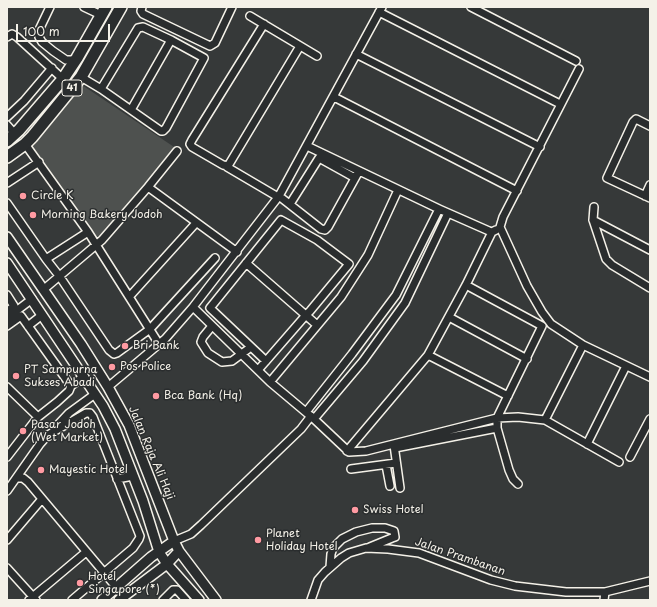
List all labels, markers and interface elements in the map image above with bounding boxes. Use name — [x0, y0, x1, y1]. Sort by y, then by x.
scale bar — [18, 16, 112, 42]
text: 100 m — [23, 22, 60, 40]
road number: 41 — [62, 80, 82, 96]
place label: Circle K — [31, 189, 74, 203]
marker: Circle K — [18, 191, 28, 201]
place label: Morning Bakery Jodoh — [41, 208, 163, 222]
marker: Morning Bakery Jodoh — [28, 210, 38, 220]
place label: Bri Bank — [133, 339, 180, 353]
marker: Bri Bank — [120, 341, 130, 351]
place label: Pos Police — [120, 360, 171, 374]
marker: Pos Police — [107, 362, 117, 372]
place label: PT Sampurna Sukses Abadi — [24, 363, 97, 389]
marker: PT Sampurna Sukses Abadi — [11, 371, 21, 381]
place label: Bca Bank (Hq) — [164, 389, 242, 403]
marker: Bca Bank (Hq) — [151, 391, 161, 401]
street label: Jalan Raja Ali Haji — [125, 404, 177, 502]
place label: Pasar Jodoh (Wet Market) — [31, 418, 103, 444]
marker: Pasar Jodoh (Wet Market) — [18, 426, 28, 436]
place label: Mayestic Hotel — [49, 463, 128, 477]
marker: Mayestic Hotel — [36, 465, 46, 475]
place label: Swiss Hotel — [363, 503, 423, 517]
marker: Swiss Hotel — [350, 505, 360, 515]
place label: Planet Holiday Hotel — [266, 527, 337, 553]
marker: Planet Holiday Hotel — [253, 535, 263, 545]
street label: Jalan Prambanan — [413, 535, 507, 579]
place label: Hotel Singapore (*) — [88, 570, 160, 596]
marker: Hotel Singapore (*) — [75, 578, 85, 588]

